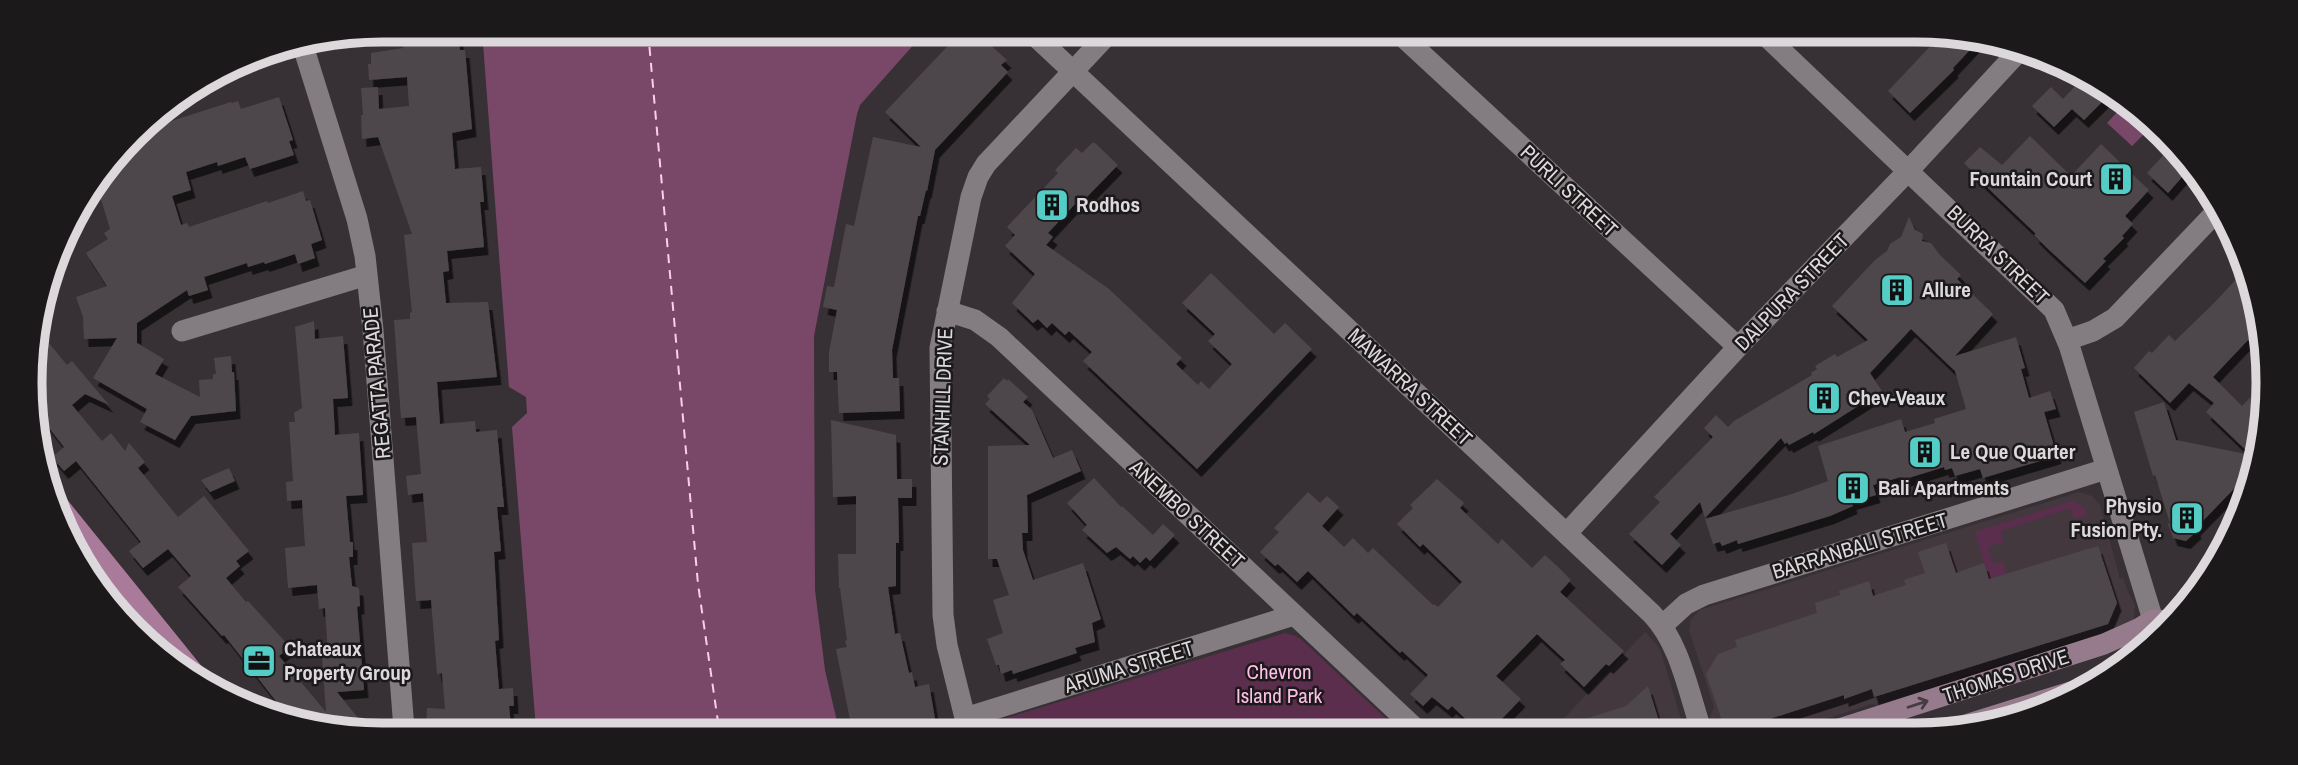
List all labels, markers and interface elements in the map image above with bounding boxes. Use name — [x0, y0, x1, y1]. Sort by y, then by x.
street label: PURLI STREET — [1514, 138, 1625, 244]
building icon: Fountain Court — [2097, 160, 2135, 198]
place label: Fountain Court — [1969, 164, 2092, 193]
building icon: Rodhos — [1033, 186, 1071, 224]
place label: Rodhos — [1076, 190, 1140, 219]
street label: BURRA STREET — [1941, 198, 2056, 311]
street label: DALPURA STREET — [1728, 226, 1856, 357]
building icon: Allure — [1878, 271, 1916, 309]
place label: Allure — [1922, 275, 1971, 304]
street label: REGATTA PARADE — [355, 306, 398, 460]
street label: MAWARRA STREET — [1342, 321, 1479, 452]
street label: STANHILL DRIVE — [926, 328, 959, 466]
building icon: Chev-Veaux — [1805, 379, 1843, 417]
place label: Chev-Veaux — [1848, 383, 1946, 412]
building icon: Le Que Quarter — [1906, 433, 1944, 471]
place label: Le Que Quarter — [1950, 437, 2076, 466]
street label: ANEMBO STREET — [1123, 452, 1251, 575]
building icon: Bali Apartments — [1834, 469, 1872, 507]
place label: Bali Apartments — [1878, 473, 2009, 502]
place label: Physio Fusion Pty. — [2070, 491, 2162, 544]
building icon: Physio Fusion Pty. — [2168, 499, 2206, 537]
street label: BARRANBALI STREET — [1769, 505, 1951, 586]
street label: ARUMA STREET — [1060, 633, 1198, 700]
place label: Chateaux Property Group — [284, 634, 411, 687]
street label: THOMAS DRIVE — [1939, 641, 2073, 710]
office icon: Chateaux Property Group — [240, 642, 278, 680]
park label: Chevron Island Park — [1236, 657, 1322, 710]
one-way arrow — [1907, 696, 1929, 709]

